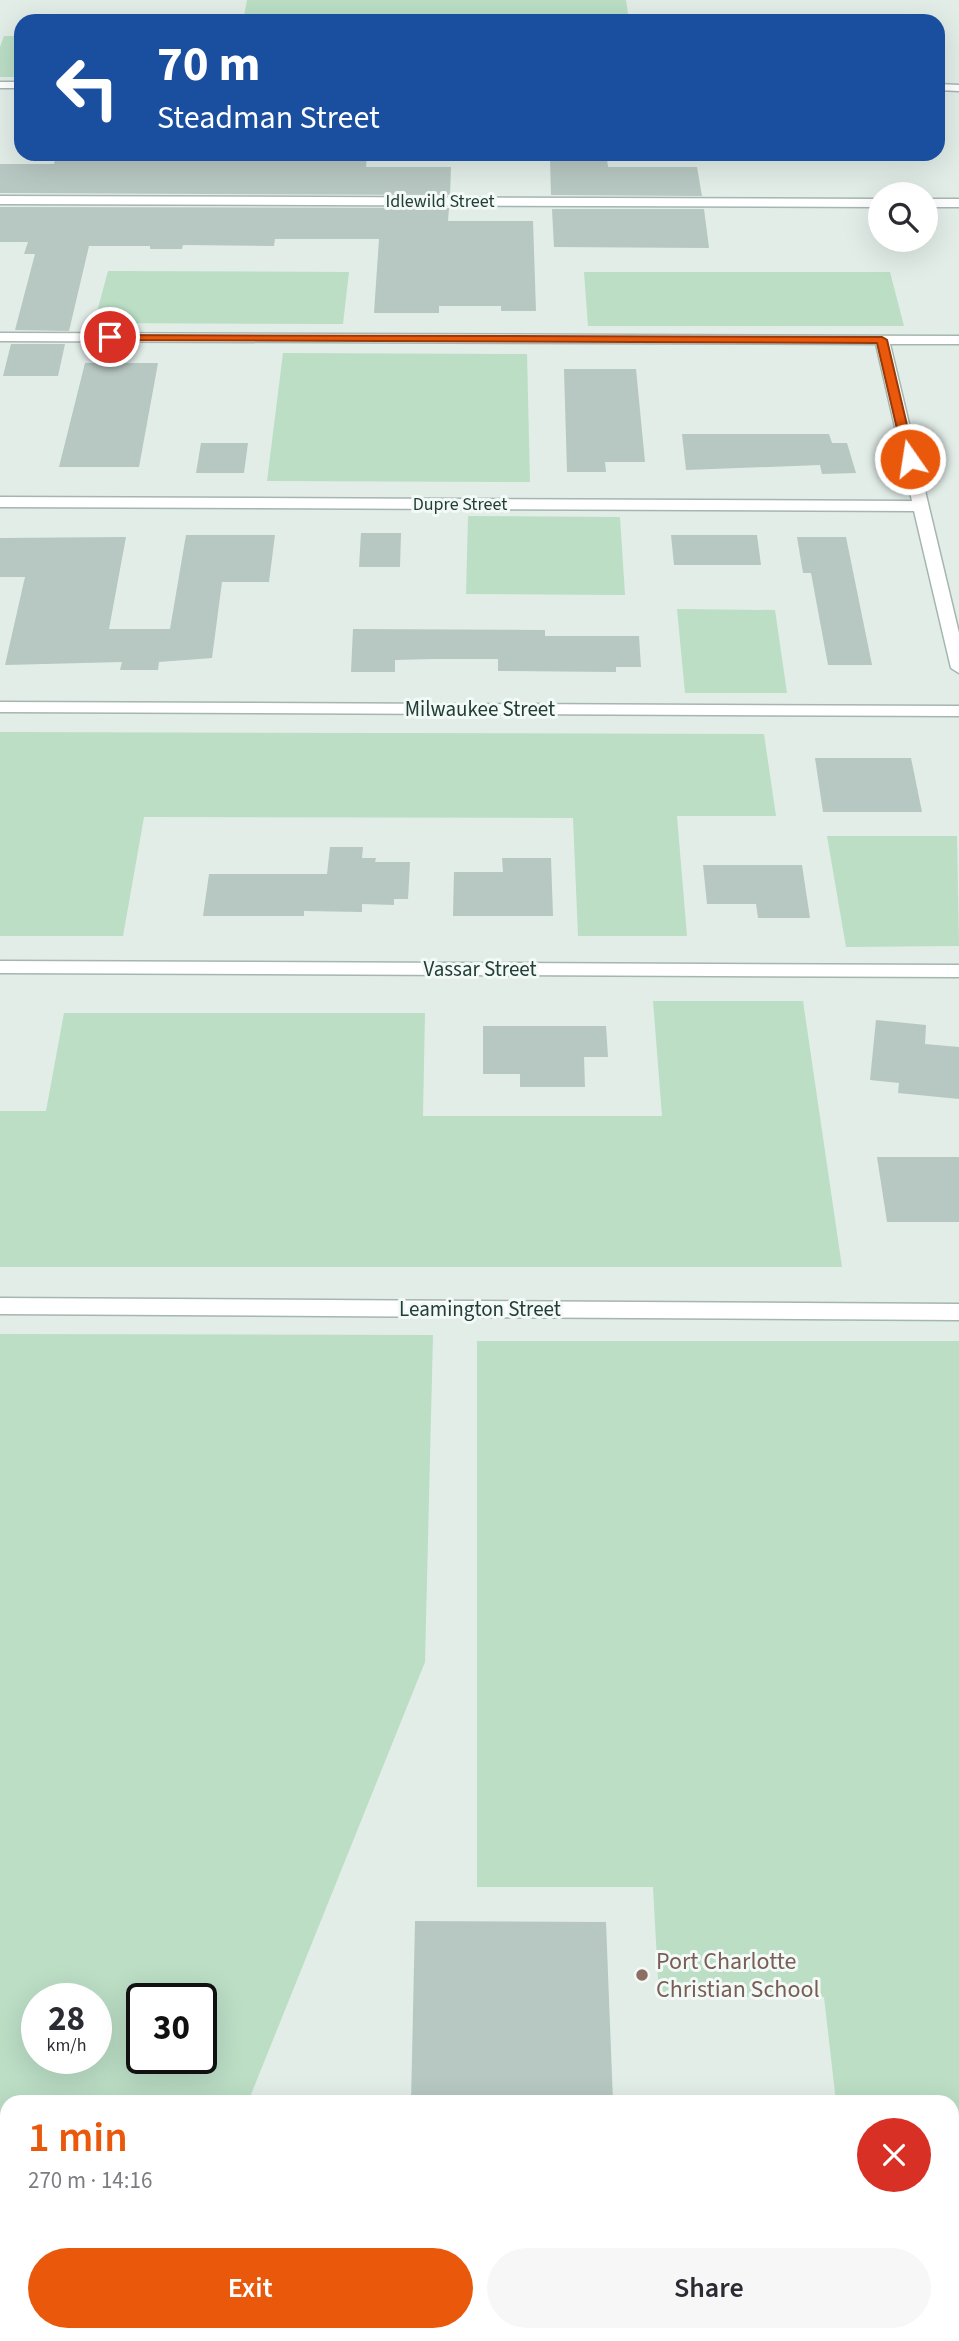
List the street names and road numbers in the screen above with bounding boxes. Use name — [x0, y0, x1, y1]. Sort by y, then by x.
street label: Idlewild Street — [386, 189, 494, 214]
street label: Dupre Street — [413, 492, 507, 517]
street label: Milwaukee Street — [405, 694, 555, 724]
street label: Vassar Street — [423, 954, 537, 984]
street label: Leamington Street — [399, 1294, 561, 1324]

